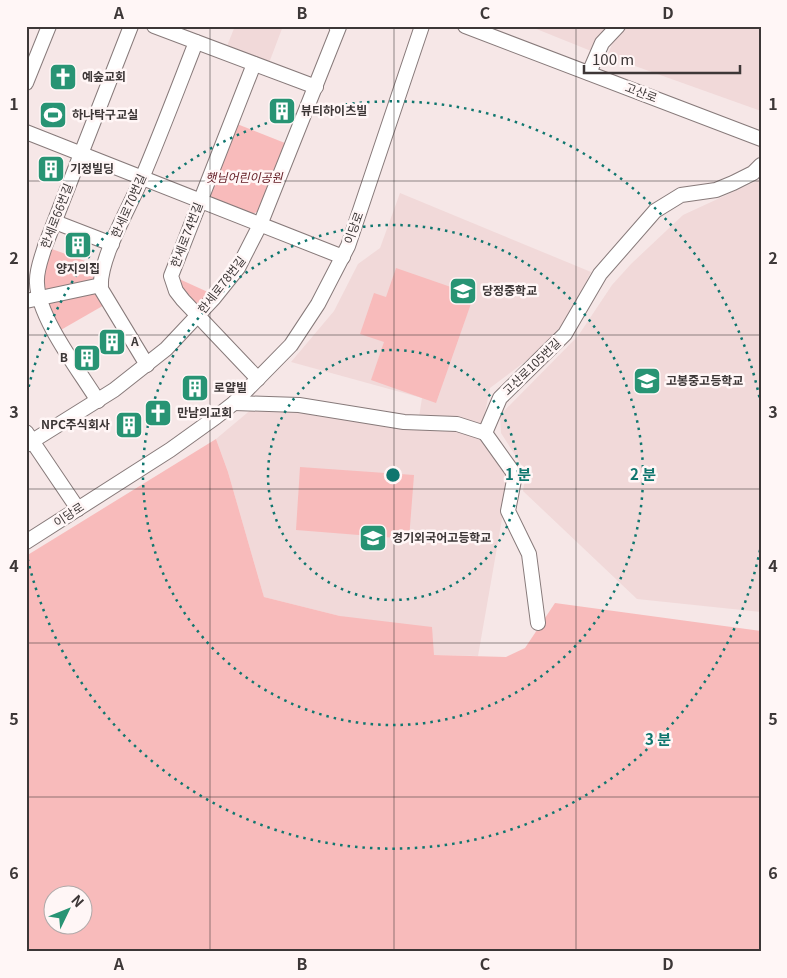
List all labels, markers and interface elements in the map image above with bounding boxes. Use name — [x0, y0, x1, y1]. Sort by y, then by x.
text: A — [113, 0, 125, 24]
text: B — [297, 0, 308, 24]
text: C — [480, 0, 491, 24]
text: D — [662, 0, 674, 24]
scale bar — [584, 42, 741, 74]
text: 100 m — [592, 48, 634, 69]
church icon: 예숲교회 — [48, 62, 78, 92]
place label: 예숲교회 — [82, 67, 126, 84]
street label: 고산로 — [623, 78, 660, 105]
text: 1 — [9, 91, 19, 115]
text: 1 — [768, 91, 778, 115]
building icon: 뷰티하이츠빌 — [267, 96, 297, 126]
sports icon: 하나탁구교실 — [38, 100, 68, 130]
place label: 뷰티하이츠빌 — [301, 101, 367, 118]
place label: 하나탁구교실 — [72, 105, 138, 122]
building icon: 기정빌딩 — [36, 154, 66, 184]
place label: 기정빌딩 — [70, 159, 114, 176]
park label: 햇님어린이공원 — [205, 168, 284, 185]
street label: 한세로70번길 — [106, 171, 149, 240]
street label: 한세로66번길 — [35, 180, 76, 250]
street label: 한세로74번길 — [165, 199, 206, 269]
street label: 이당로 — [339, 209, 366, 246]
building icon: 양지의집 — [63, 230, 93, 260]
text: 2 — [9, 245, 19, 269]
text: 2 — [768, 245, 778, 269]
street label: 한세로78번길 — [193, 252, 249, 316]
place label: 양지의집 — [56, 259, 100, 276]
school or university icon: 당정중학교 — [448, 276, 478, 306]
place label: 당정중학교 — [482, 281, 537, 298]
building icon: A — [97, 327, 127, 357]
place label: A — [130, 332, 139, 349]
street label: 고산로105번길 — [498, 334, 564, 398]
building icon: B — [72, 343, 102, 373]
place label: B — [60, 348, 68, 365]
school or university icon: 고봉중고등학교 — [632, 366, 662, 396]
place label: 고봉중고등학교 — [666, 371, 743, 388]
building icon: 로얄빌 — [180, 373, 210, 403]
place label: 로얄빌 — [214, 378, 247, 395]
church icon: 만남의교회 — [143, 398, 173, 428]
text: 3 — [9, 399, 19, 423]
text: 3 — [768, 399, 778, 423]
place label: 만남의교회 — [177, 403, 232, 420]
building icon: NPC주식회사 — [114, 410, 144, 440]
place label: NPC주식회사 — [41, 415, 110, 432]
text: 1 분 — [505, 463, 531, 484]
text: 2 분 — [630, 463, 656, 484]
centre of rings — [384, 466, 402, 484]
street label: 이당로 — [50, 498, 87, 530]
school or university icon: 경기외국어고등학교 — [358, 523, 388, 553]
place label: 경기외국어고등학교 — [392, 528, 491, 545]
text: 4 — [9, 553, 19, 577]
text: 4 — [768, 553, 778, 577]
text: 5 — [9, 706, 19, 730]
text: 5 — [768, 706, 778, 730]
text: 3 분 — [645, 728, 671, 749]
text: 6 — [9, 860, 19, 884]
text: 6 — [768, 860, 778, 884]
north arrow — [42, 886, 92, 936]
text: N — [67, 890, 89, 911]
text: A — [113, 951, 125, 975]
text: B — [297, 951, 308, 975]
text: C — [480, 951, 491, 975]
text: D — [662, 951, 674, 975]

